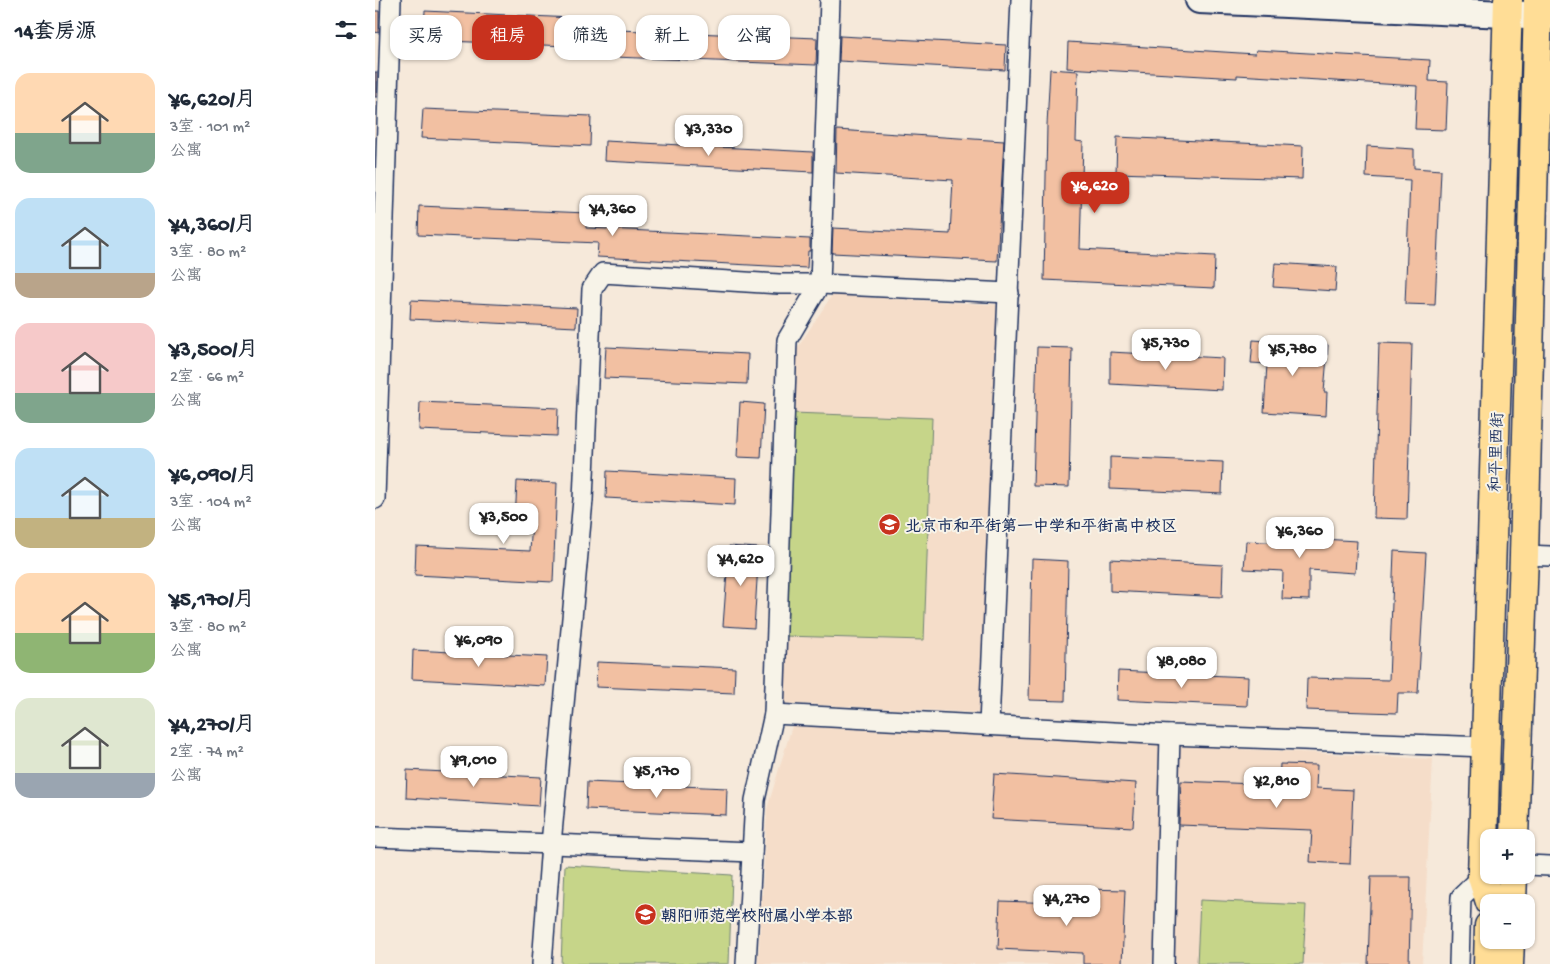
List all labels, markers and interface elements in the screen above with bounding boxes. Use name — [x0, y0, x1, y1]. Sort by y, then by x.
chip: 买房 — [390, 15, 462, 60]
chip: 租房 — [472, 15, 544, 60]
chip: 筛选 — [554, 15, 626, 60]
chip: 新上 — [636, 15, 708, 60]
chip: 公寓 — [718, 15, 790, 60]
icon: filters — [332, 16, 360, 44]
text: 14套房源 — [15, 21, 96, 46]
text: ¥6,620/月 — [170, 89, 256, 114]
icon: home — [55, 93, 115, 153]
pin: ¥3,330 — [668, 114, 750, 157]
text: 3室 · 101 m² — [170, 119, 250, 138]
text: ¥3,330 — [686, 121, 732, 140]
text: 公寓 — [170, 143, 202, 162]
pin: ¥6,620 — [1054, 172, 1136, 214]
text: ¥6,620 — [1072, 178, 1118, 197]
pin: ¥4,360 — [572, 194, 654, 237]
text: ¥4,360 — [590, 201, 636, 220]
text: ¥4,360/月 — [170, 214, 256, 239]
icon: home — [55, 218, 115, 278]
text: 3室 · 80 m² — [170, 244, 246, 263]
text: 公寓 — [170, 268, 202, 287]
pin: ¥5,730 — [1125, 328, 1207, 371]
pin: ¥5,780 — [1252, 334, 1334, 377]
text: ¥5,730 — [1143, 335, 1189, 354]
text: ¥3,500/月 — [170, 339, 258, 364]
text: ¥5,780 — [1269, 341, 1317, 360]
icon: home — [55, 343, 115, 403]
text: 2室 · 66 m² — [170, 369, 244, 388]
text: 公寓 — [170, 393, 202, 412]
street label: 和平里西街 — [1487, 412, 1509, 492]
text: ¥6,090/月 — [170, 464, 257, 489]
icon: home — [55, 468, 115, 528]
text: 3室 · 104 m² — [170, 494, 252, 513]
pin: ¥3,500 — [463, 502, 545, 545]
text: ¥3,500 — [480, 509, 528, 528]
school or university icon: 北京市和平街第一中学和平街高中校区 — [877, 513, 901, 537]
pin: ¥6,360 — [1259, 516, 1341, 559]
place label: 北京市和平街第一中学和平街高中校区 — [905, 517, 1177, 538]
text: 公寓 — [170, 518, 202, 537]
text: ¥6,360 — [1277, 523, 1323, 542]
pin: ¥4,620 — [700, 544, 782, 587]
text: ¥4,620 — [718, 551, 764, 570]
text: ¥5,170/月 — [170, 589, 255, 614]
icon: home — [55, 593, 115, 653]
text: 3室 · 80 m² — [170, 619, 246, 638]
pin: ¥6,090 — [438, 626, 520, 668]
text: ¥6,090 — [456, 632, 502, 651]
text: 公寓 — [170, 643, 202, 662]
pin: ¥8,080 — [1141, 646, 1223, 689]
text: ¥8,080 — [1158, 653, 1206, 672]
text: ¥4,270/月 — [170, 714, 255, 739]
icon: home — [55, 718, 115, 778]
text: 2室 · 74 m² — [170, 744, 244, 763]
pin: ¥9,010 — [433, 746, 515, 788]
text: ¥9,010 — [451, 752, 497, 771]
pin: ¥5,170 — [616, 756, 698, 799]
text: ¥5,170 — [635, 763, 679, 782]
pin: ¥2,810 — [1236, 766, 1318, 809]
text: 公寓 — [170, 768, 202, 787]
text: ¥2,810 — [1255, 773, 1299, 792]
map controls — [1480, 829, 1535, 949]
button: + — [1480, 829, 1535, 884]
pin: ¥4,270 — [1026, 884, 1108, 927]
text: ¥4,270 — [1044, 891, 1090, 910]
button: − — [1480, 894, 1535, 949]
school or university icon: 朝阳师范学校附属小学本部 — [633, 903, 657, 927]
place label: 朝阳师范学校附属小学本部 — [661, 907, 853, 928]

